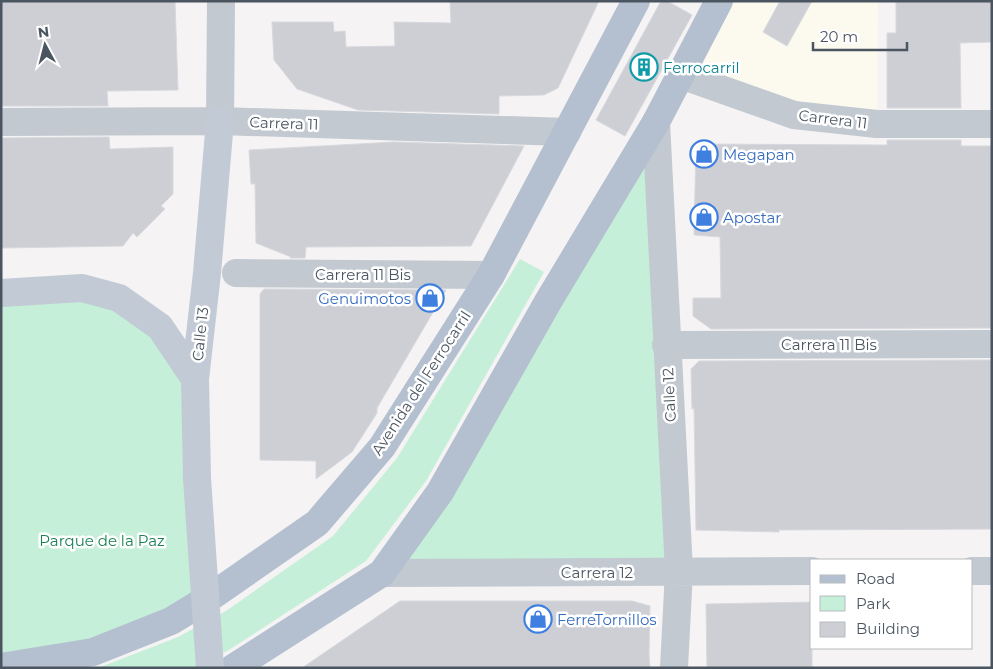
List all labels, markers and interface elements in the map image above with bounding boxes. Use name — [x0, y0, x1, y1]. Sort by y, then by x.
north arrow — [20, 20, 70, 70]
scale bar — [813, 20, 907, 52]
text: N — [37, 22, 50, 42]
text: 20 m — [820, 27, 858, 46]
building icon: Ferrocarril — [629, 52, 659, 82]
place label: Ferrocarril — [663, 58, 740, 77]
street label: Carrera 11 — [798, 105, 868, 133]
street label: Carrera 11 — [249, 112, 319, 134]
shop icon: Megapan — [689, 139, 719, 169]
place label: Megapan — [723, 145, 795, 164]
shop icon: Apostar — [689, 202, 719, 232]
place label: Apostar — [723, 208, 781, 227]
street label: Carrera 11 Bis — [315, 265, 411, 284]
shop icon: Genuimotos — [415, 283, 445, 313]
place label: Genuimotos — [318, 289, 411, 308]
street label: Calle 13 — [188, 306, 212, 362]
street label: Avenida del Ferrocarril — [367, 307, 475, 459]
street label: Carrera 11 Bis — [781, 335, 877, 354]
street label: Calle 12 — [658, 367, 680, 423]
park label: Parque de la Paz — [39, 531, 165, 550]
legend — [810, 559, 973, 649]
street label: Carrera 12 — [561, 563, 633, 582]
text: Road — [856, 569, 895, 588]
text: Park — [856, 594, 890, 613]
shop icon: FerreTornillos — [523, 604, 553, 634]
place label: FerreTornillos — [557, 610, 657, 629]
text: Building — [856, 619, 920, 638]

